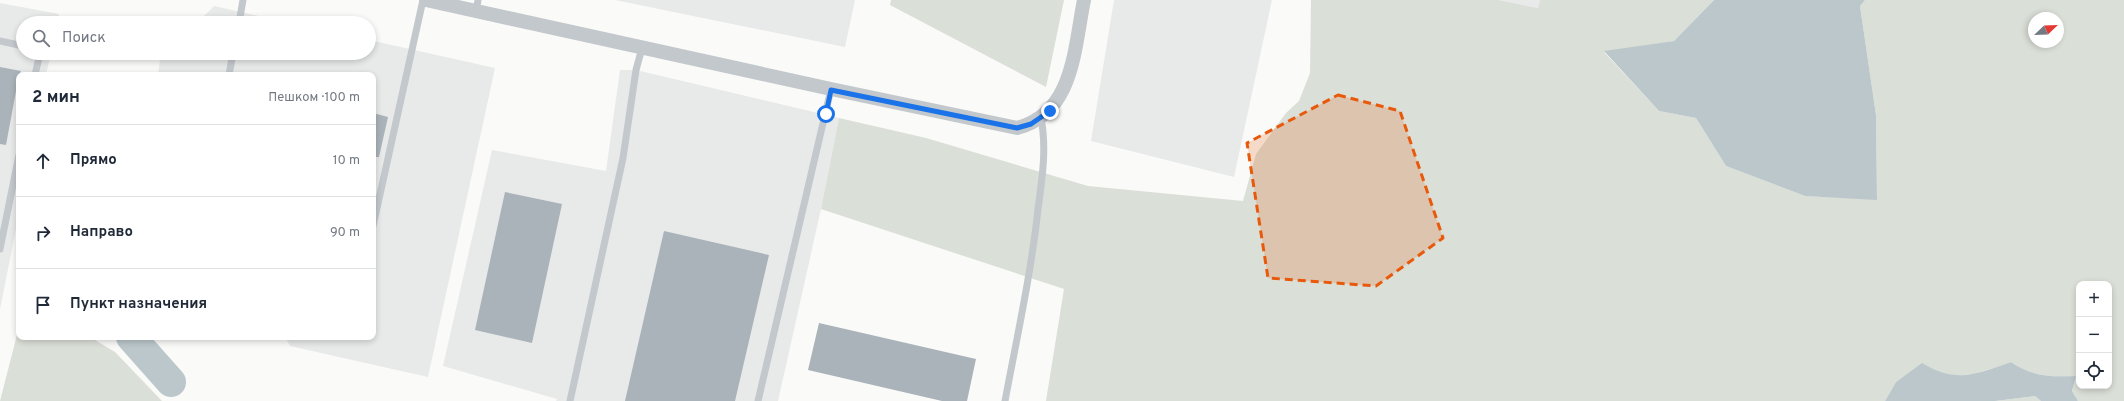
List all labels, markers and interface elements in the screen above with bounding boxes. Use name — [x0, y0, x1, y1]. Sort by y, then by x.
north arrow — [2028, 12, 2064, 48]
search box — [16, 16, 376, 60]
icon: search — [30, 27, 52, 49]
text: Поиск — [62, 29, 106, 48]
text: 2 мин — [32, 87, 80, 109]
text: Пешком · 100 m — [268, 90, 360, 106]
route end — [1041, 102, 1059, 120]
route start — [817, 105, 835, 123]
icon: ahead — [32, 150, 54, 172]
text: Прямо — [70, 151, 117, 170]
text: 10 m — [333, 153, 360, 169]
icon: right — [32, 222, 54, 244]
text: Направо — [70, 223, 133, 242]
text: 90 m — [330, 225, 360, 241]
map controls — [2076, 281, 2112, 389]
button: + — [2076, 281, 2112, 317]
icon: arrive — [32, 294, 54, 316]
text: Пункт назначения — [70, 295, 207, 314]
button: − — [2076, 317, 2112, 353]
button: locate — [2076, 353, 2112, 389]

